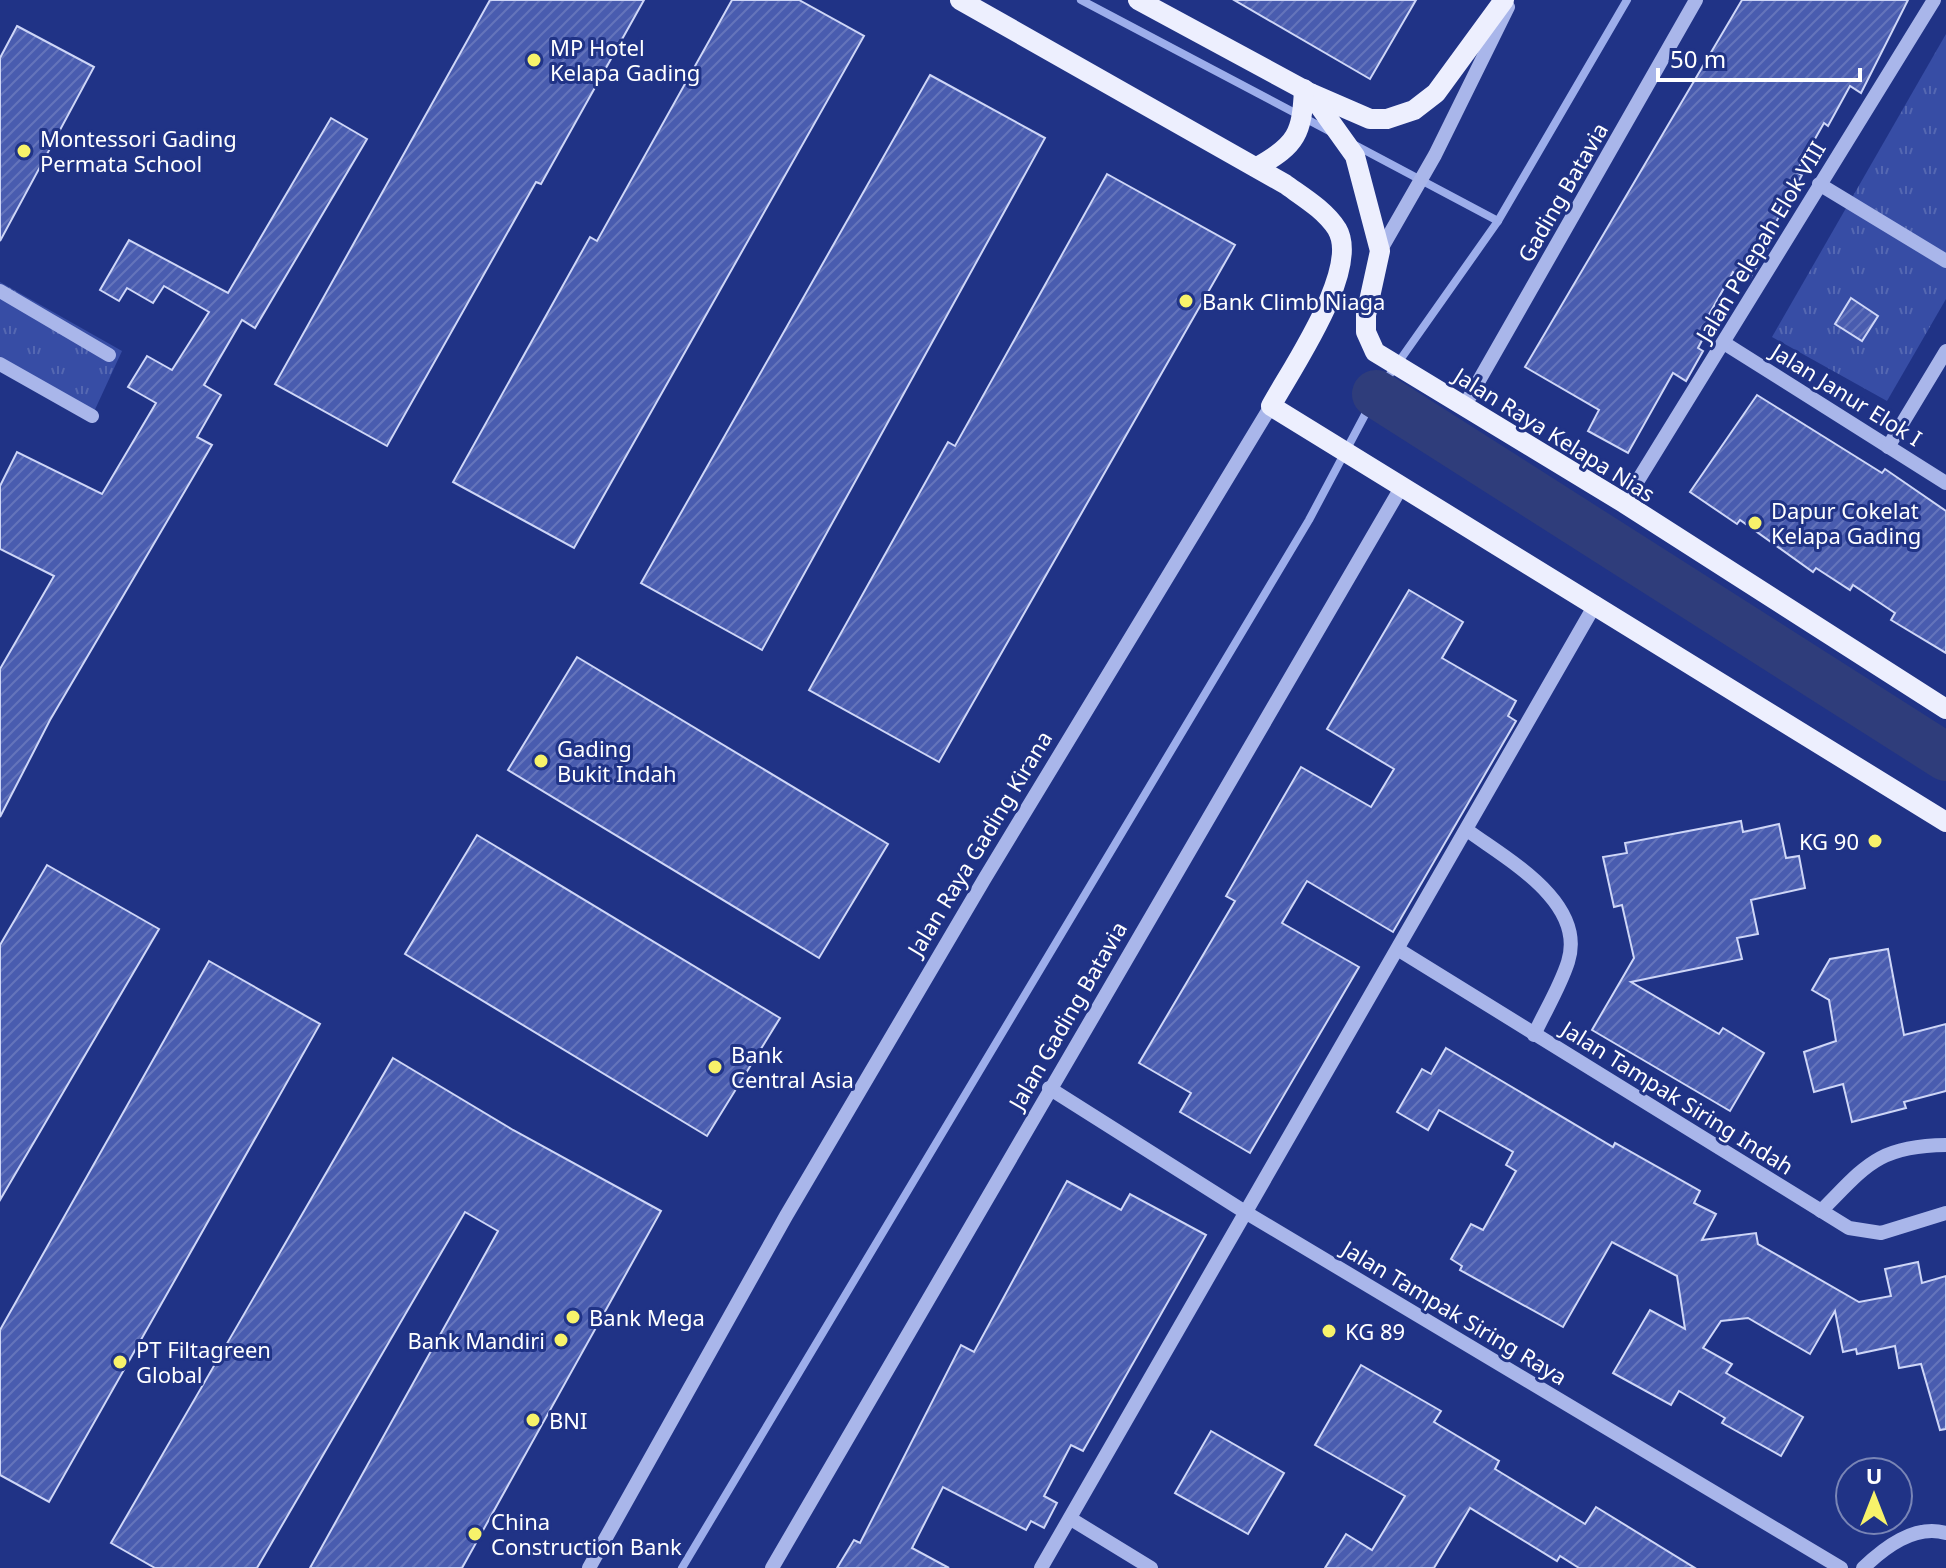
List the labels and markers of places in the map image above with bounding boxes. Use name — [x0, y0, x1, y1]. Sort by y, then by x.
place label: MP Hotel Kelapa Gading — [550, 32, 700, 87]
marker: MP Hotel Kelapa Gading — [525, 51, 543, 69]
place label: Montessori Gading Permata School — [40, 123, 237, 178]
marker: Montessori Gading Permata School — [15, 142, 33, 160]
place label: Bank Climb Niaga — [1202, 286, 1385, 316]
marker: Bank Climb Niaga — [1177, 292, 1195, 310]
place label: Dapur Cokelat Kelapa Gading — [1771, 495, 1921, 550]
marker: Dapur Cokelat Kelapa Gading — [1746, 514, 1764, 532]
place label: Gading Bukit Indah — [557, 733, 677, 788]
marker: Gading Bukit Indah — [532, 752, 550, 770]
place label: KG 90 — [1799, 826, 1859, 856]
marker: KG 90 — [1866, 832, 1884, 850]
place label: Bank Central Asia — [731, 1039, 854, 1094]
marker: Bank Central Asia — [706, 1058, 724, 1076]
place label: Bank Mega — [589, 1302, 705, 1332]
marker: Bank Mega — [564, 1308, 582, 1326]
place label: KG 89 — [1345, 1316, 1405, 1346]
marker: KG 89 — [1320, 1322, 1338, 1340]
place label: Bank Mandiri — [407, 1325, 545, 1355]
marker: Bank Mandiri — [552, 1331, 570, 1349]
place label: PT Filtagreen Global — [136, 1334, 271, 1389]
marker: PT Filtagreen Global — [111, 1353, 129, 1371]
place label: BNI — [549, 1405, 587, 1435]
marker: BNI — [524, 1411, 542, 1429]
place label: China Construction Bank — [491, 1506, 682, 1561]
marker: China Construction Bank — [466, 1525, 484, 1543]

